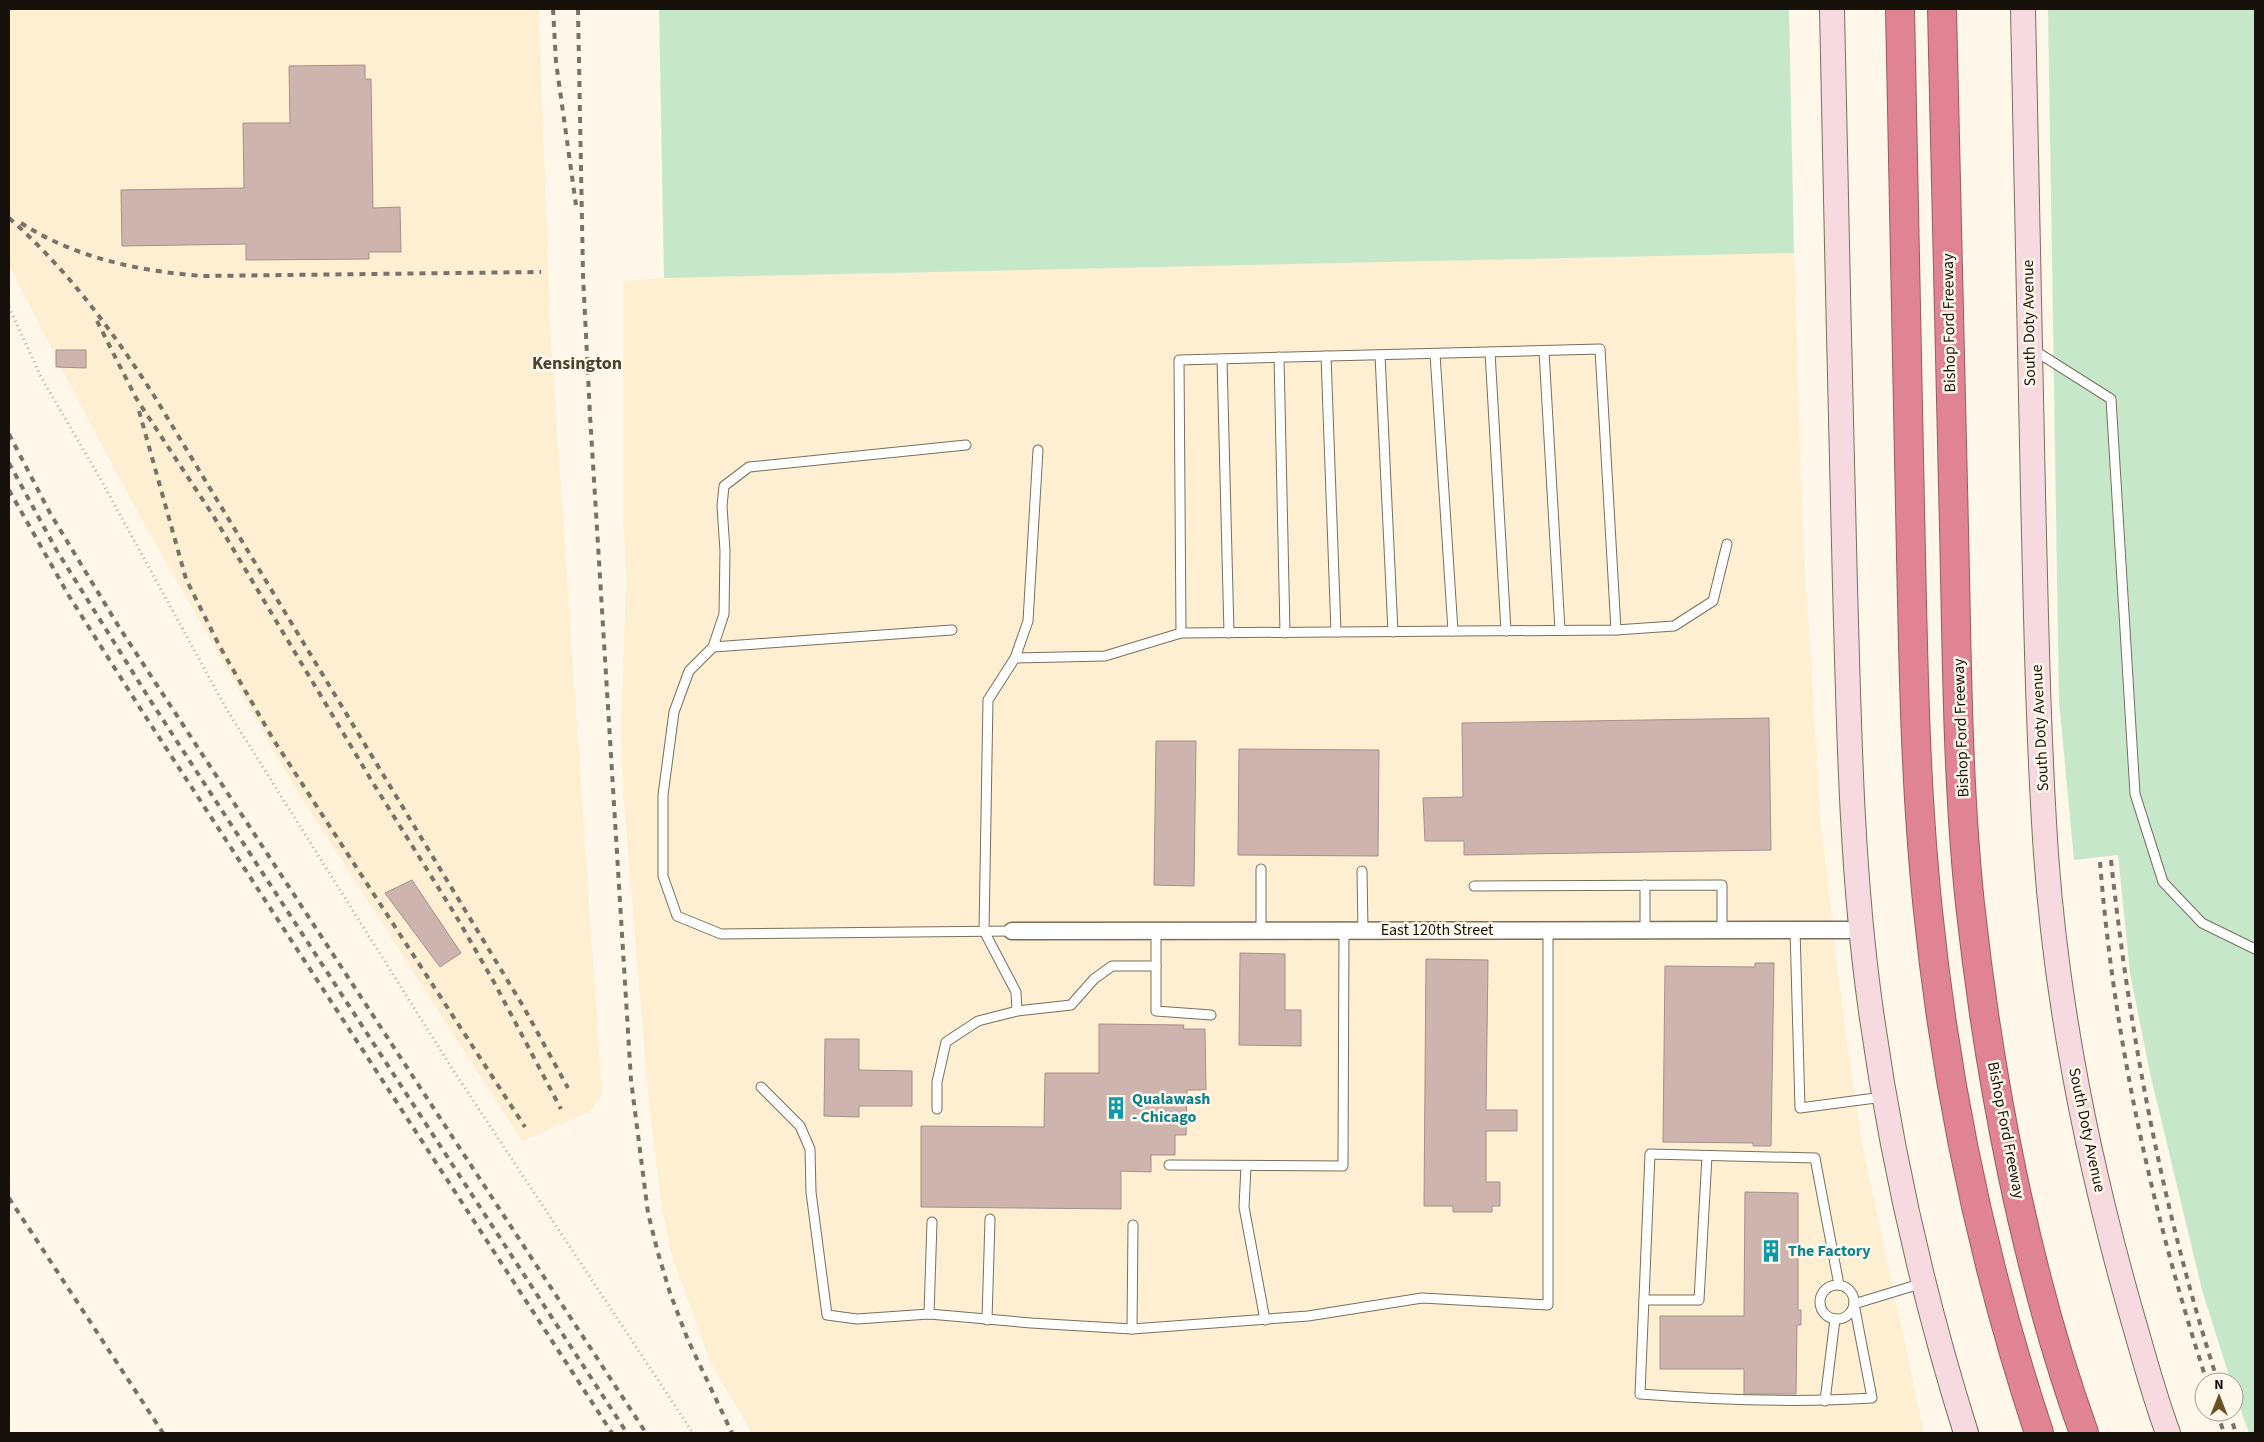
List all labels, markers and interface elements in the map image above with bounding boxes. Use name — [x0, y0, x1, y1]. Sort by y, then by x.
street label: Bishop Ford Freeway — [1937, 253, 1961, 393]
street label: South Doty Avenue — [2017, 259, 2041, 387]
district label: Kensington — [532, 351, 622, 376]
street label: Bishop Ford Freeway — [1948, 658, 1974, 798]
street label: South Doty Avenue — [2026, 664, 2054, 792]
street label: East 120th Street — [1381, 919, 1494, 941]
street label: Bishop Ford Freeway — [1982, 1060, 2030, 1201]
street label: South Doty Avenue — [2063, 1066, 2111, 1194]
place label: Qualawash - Chicago — [1132, 1088, 1210, 1128]
building icon: Qualawash - Chicago — [1103, 1095, 1129, 1121]
building icon: The Factory — [1758, 1238, 1784, 1264]
place label: The Factory — [1788, 1240, 1871, 1262]
north arrow — [2194, 1372, 2244, 1422]
text: N — [2214, 1375, 2224, 1395]

